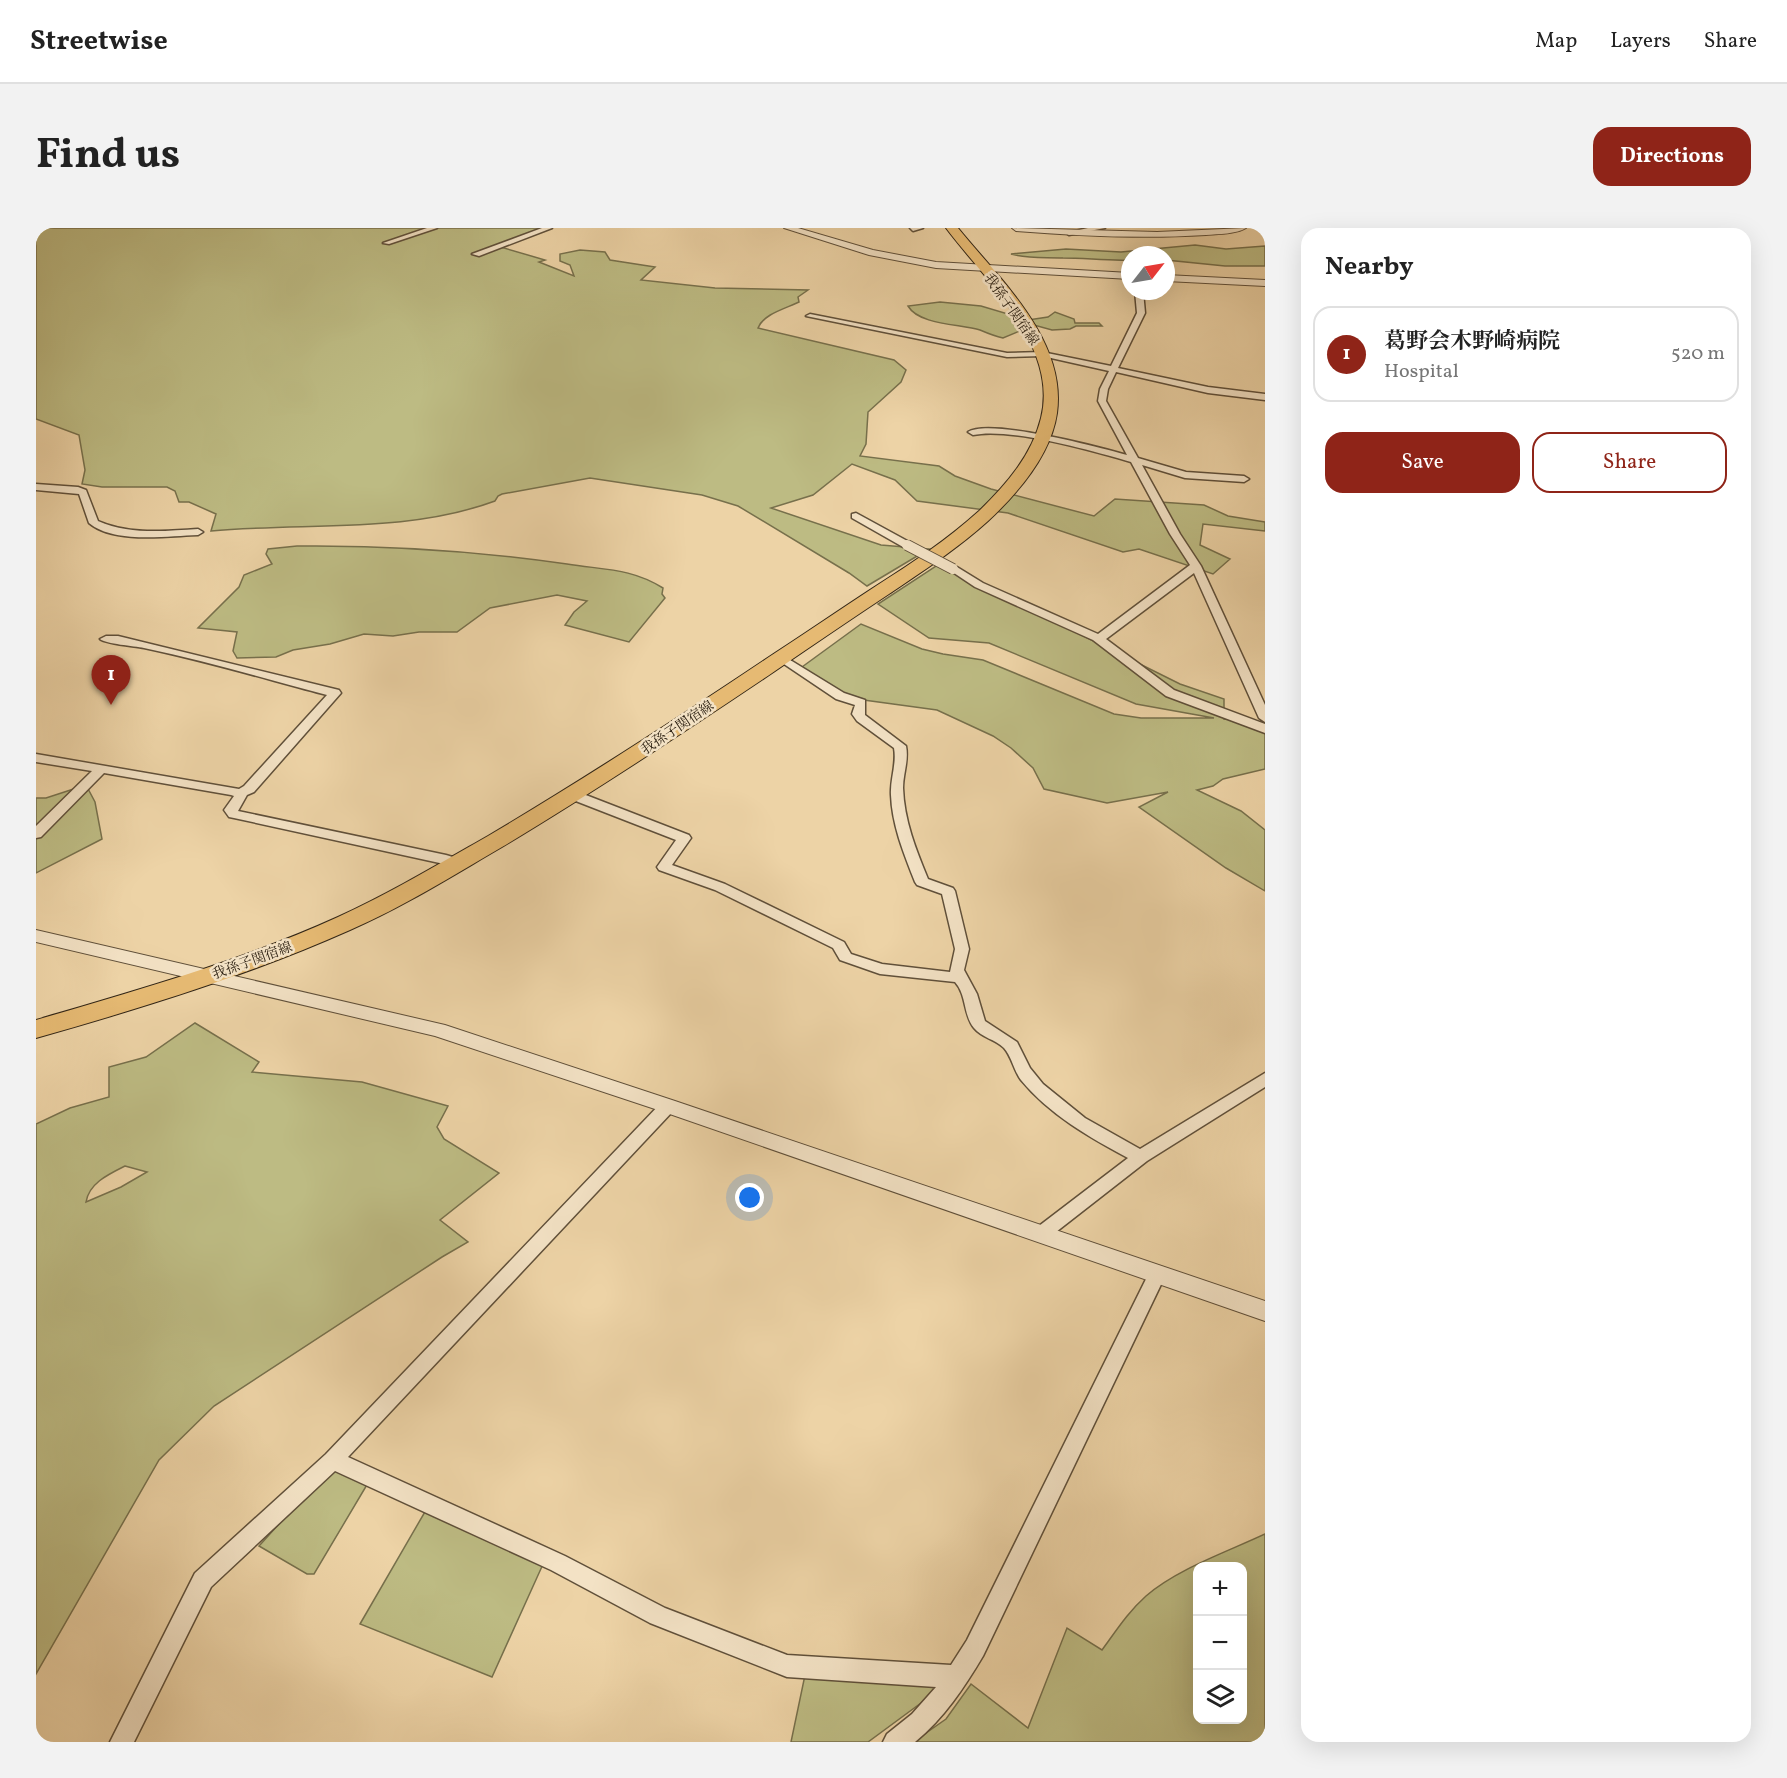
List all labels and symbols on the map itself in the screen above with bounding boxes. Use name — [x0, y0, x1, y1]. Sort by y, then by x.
north arrow — [1121, 246, 1175, 300]
street label: 我孫子関宿線 — [979, 270, 1043, 350]
pin: 1 — [92, 656, 130, 705]
street label: 我孫子関宿線 — [638, 697, 718, 760]
street label: 我孫子関宿線 — [210, 938, 295, 985]
your location — [735, 1183, 764, 1212]

